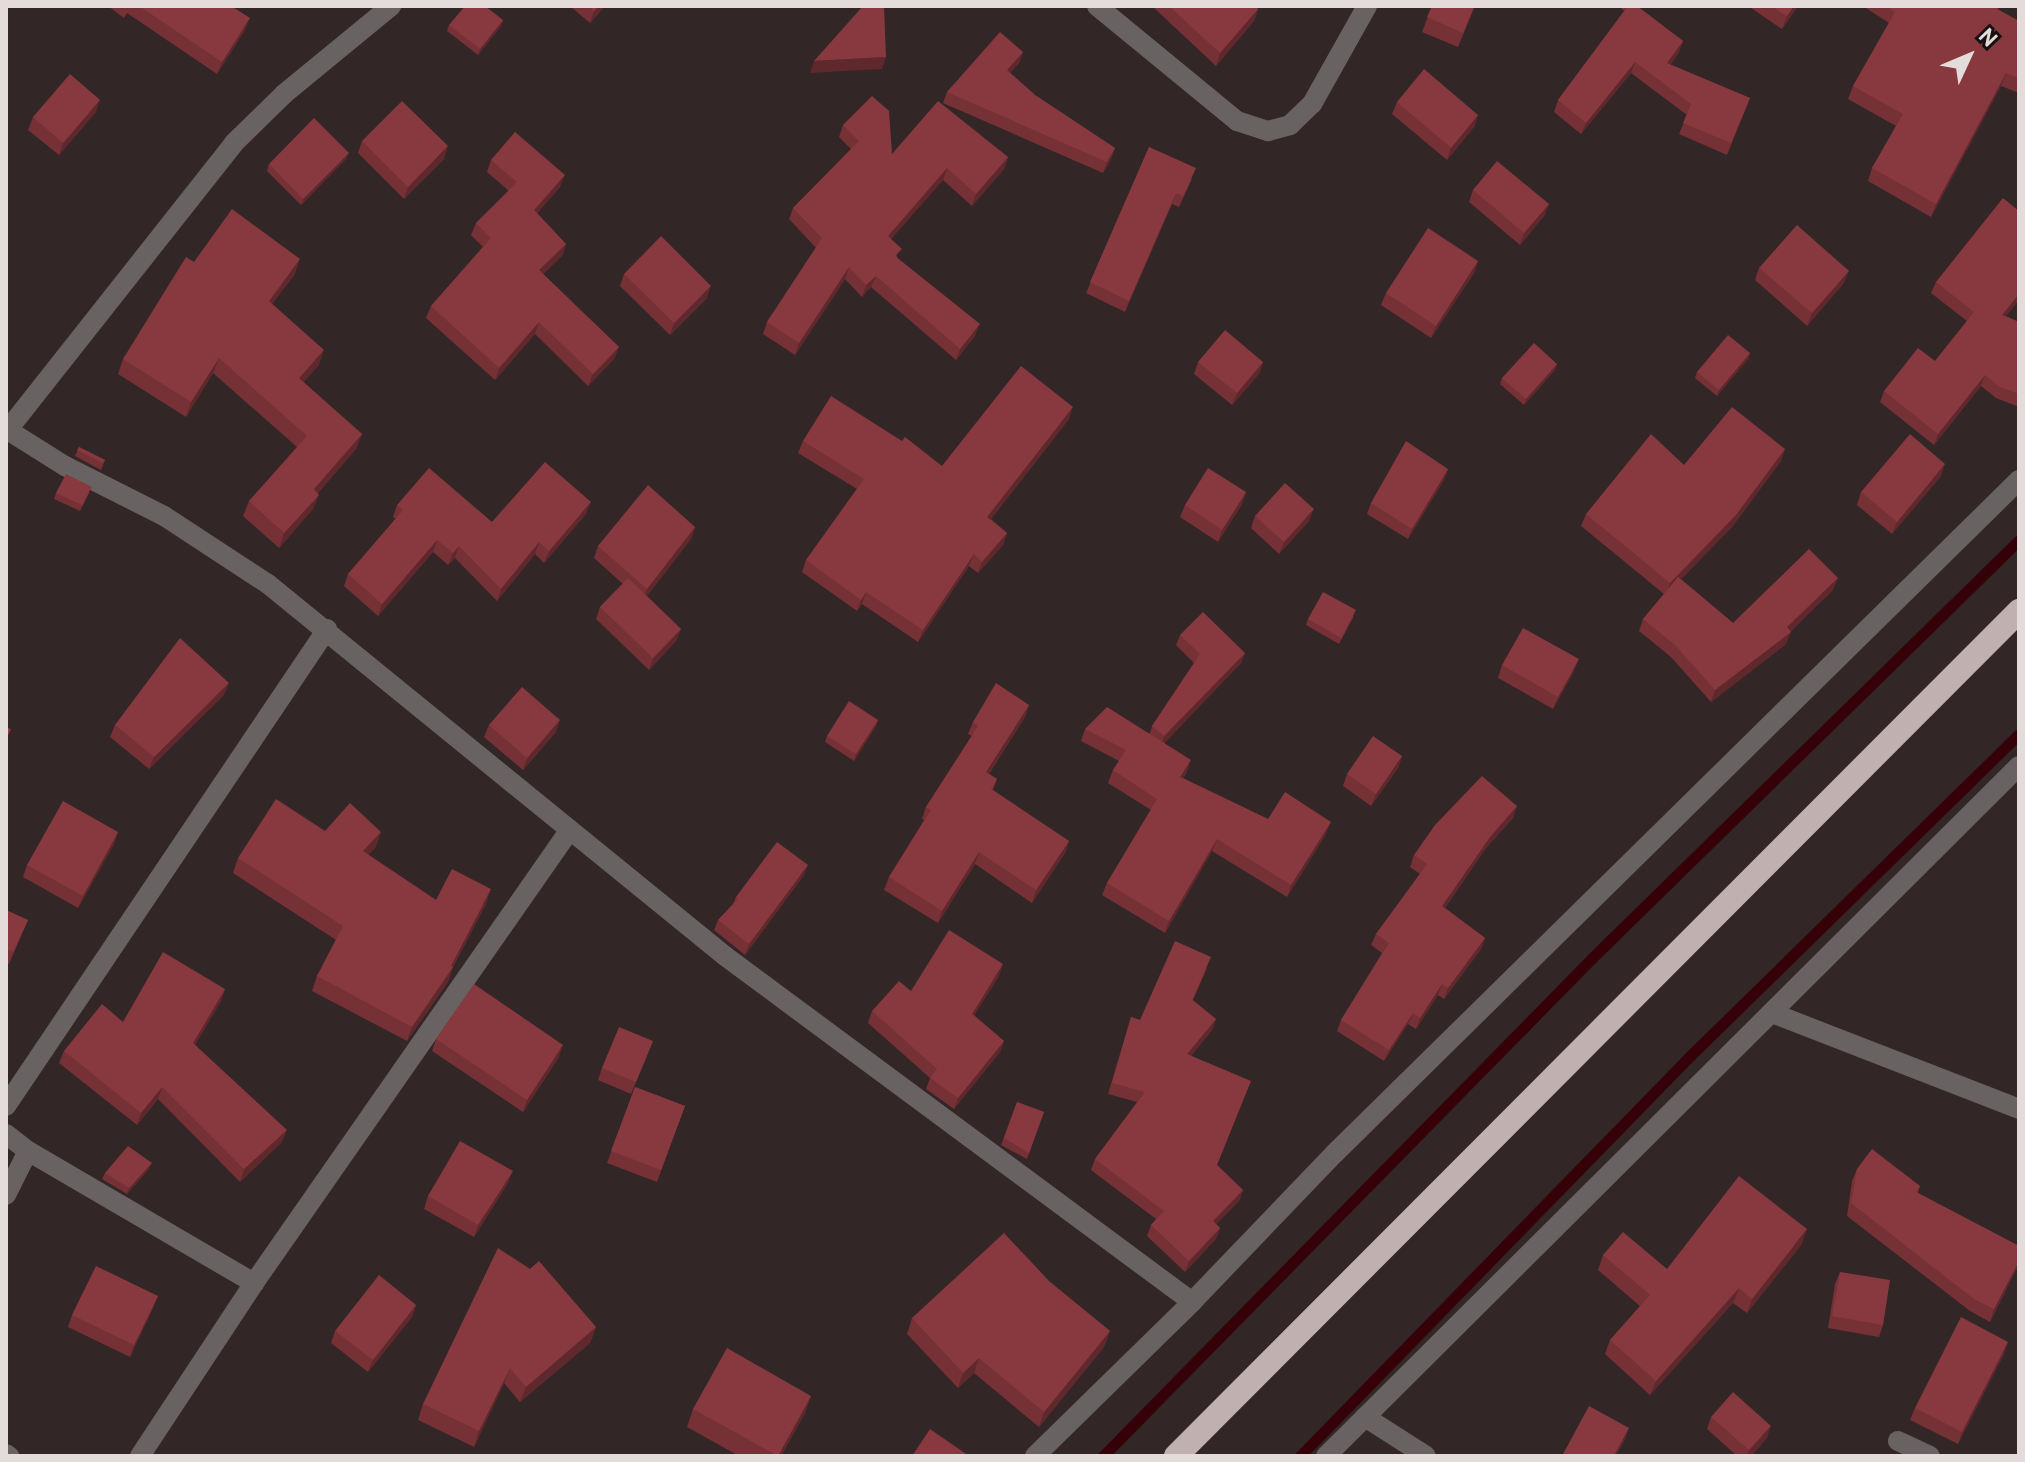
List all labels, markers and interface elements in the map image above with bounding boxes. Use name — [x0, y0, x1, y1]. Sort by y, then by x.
north arrow — [1929, 16, 2009, 96]
text: N — [1971, 24, 2002, 54]

